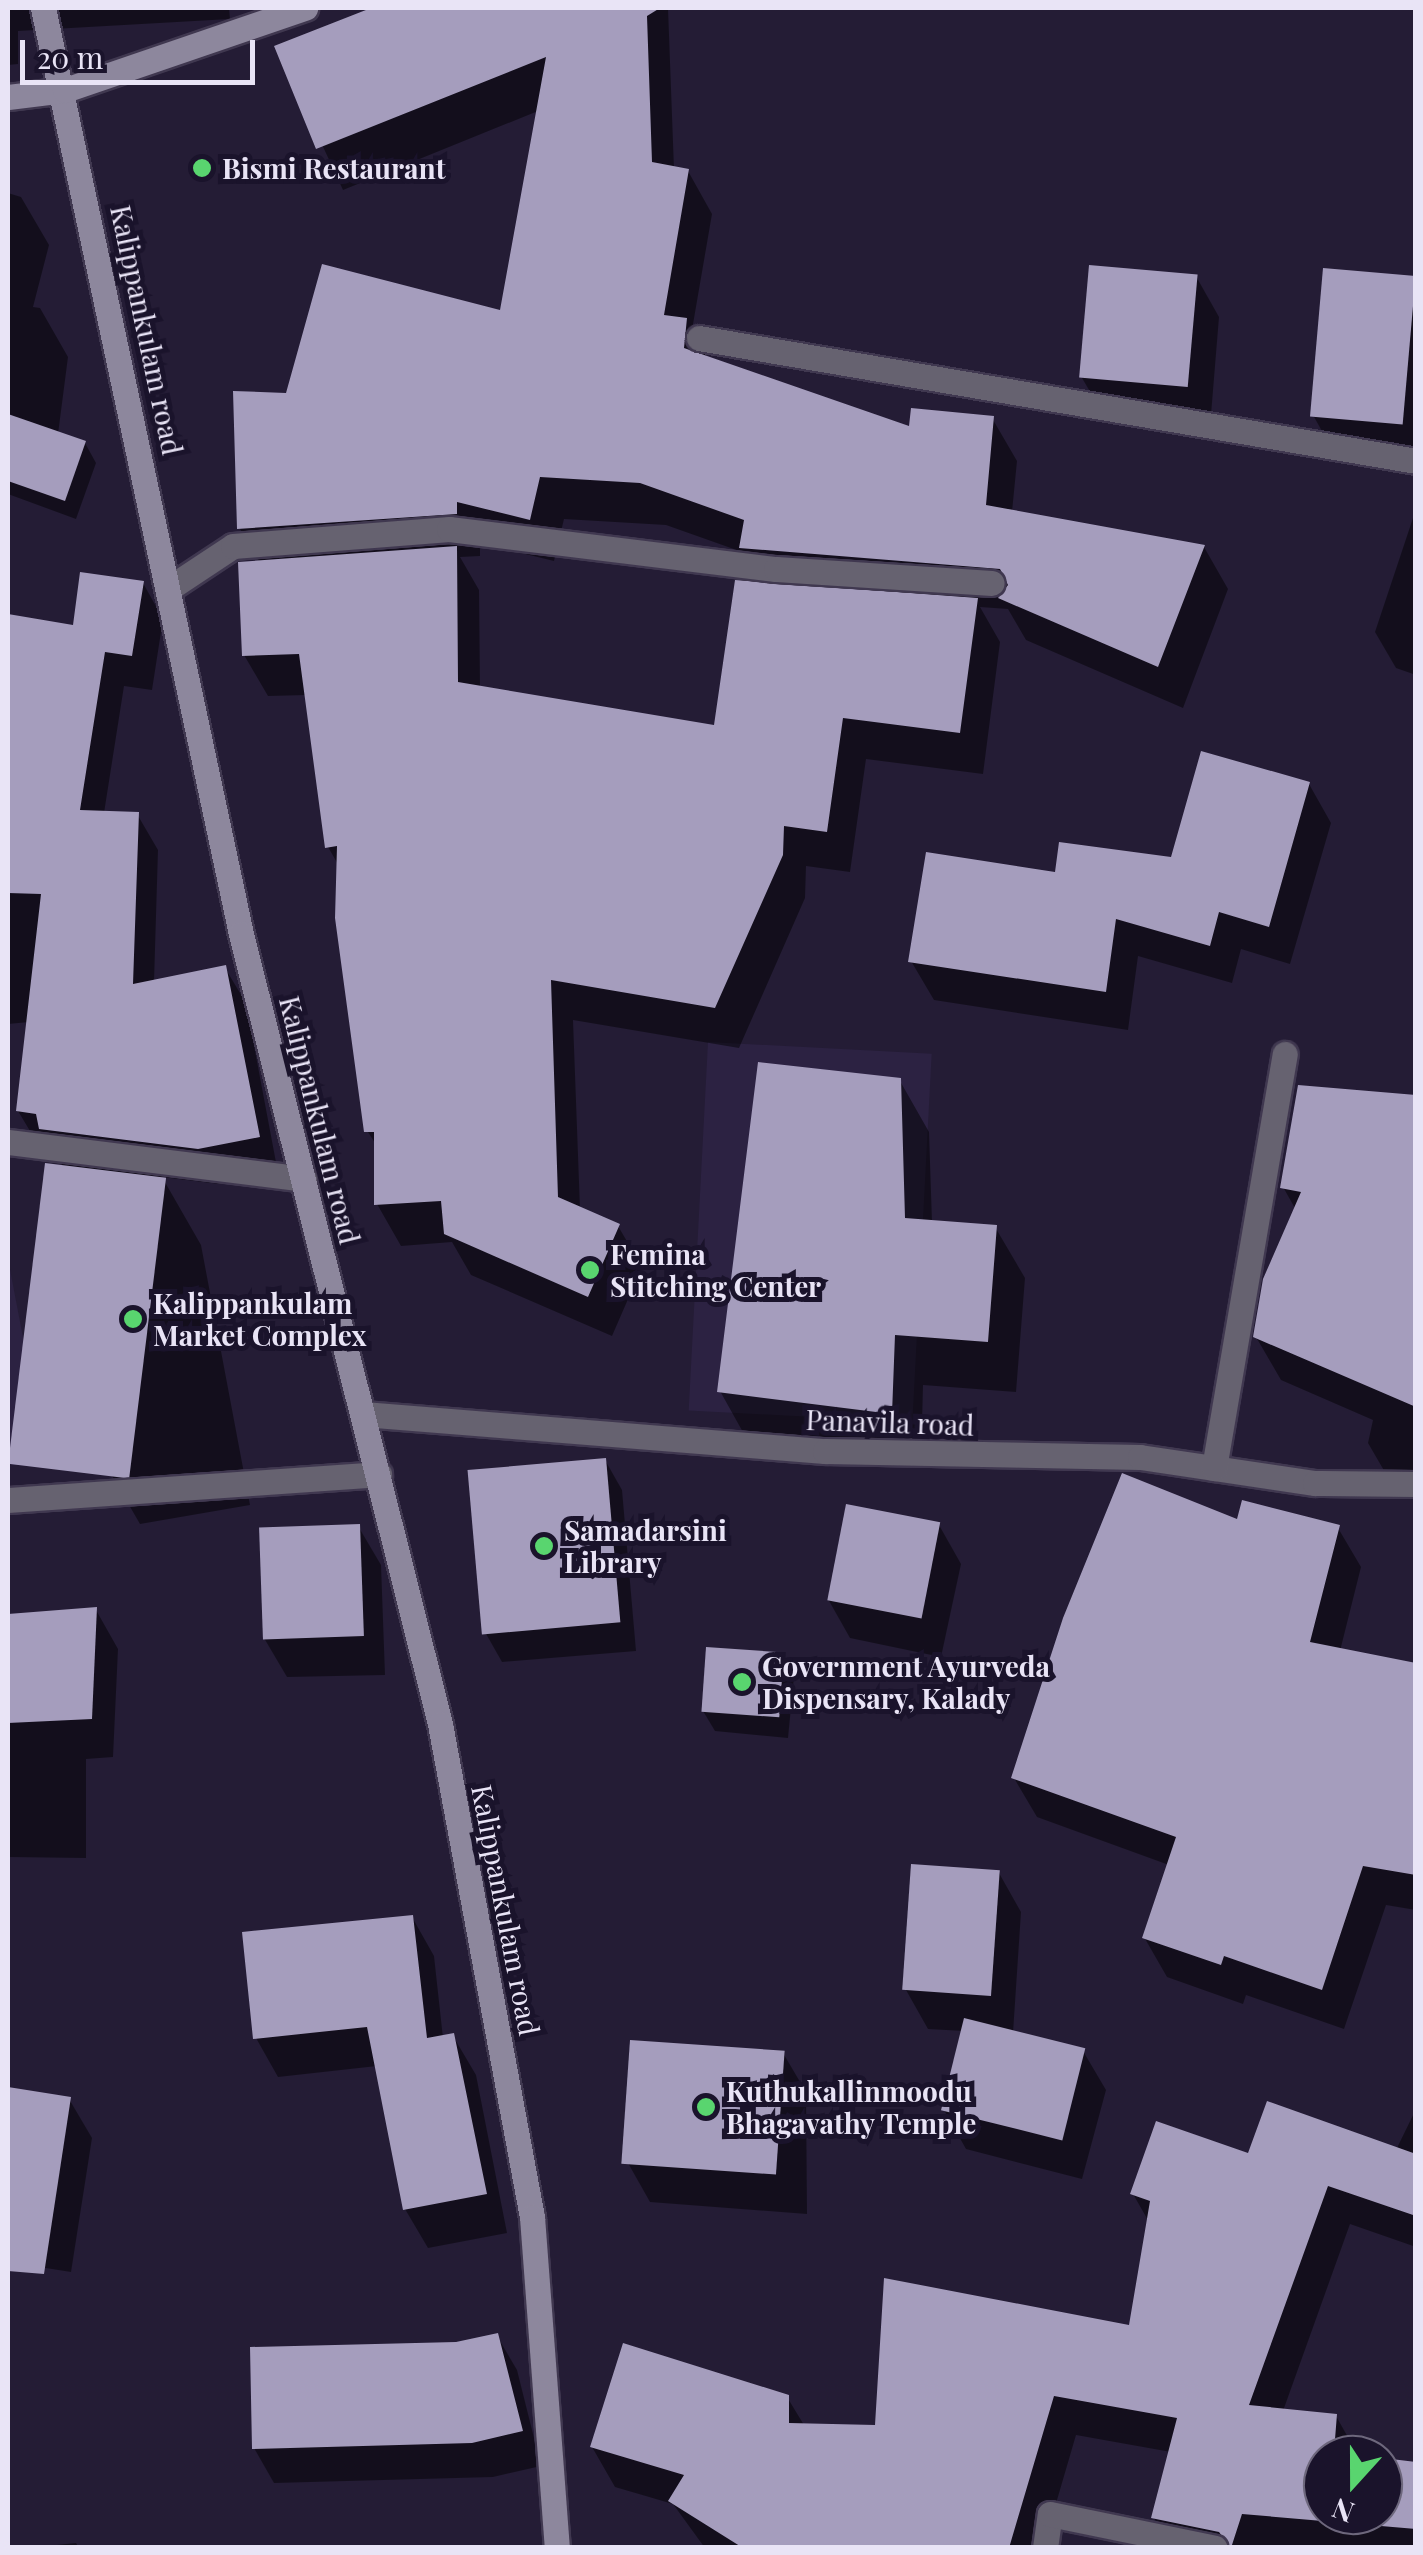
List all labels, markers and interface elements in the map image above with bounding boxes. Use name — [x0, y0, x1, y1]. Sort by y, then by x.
scale bar — [25, 20, 260, 82]
text: 20 m — [37, 37, 103, 77]
place label: Bismi Restaurant — [222, 151, 446, 185]
marker: Bismi Restaurant — [191, 157, 213, 179]
street label: Kalippankulam road — [104, 202, 190, 458]
street label: Kalippankulam road — [273, 992, 367, 1248]
place label: Femina Stitching Center — [610, 1237, 821, 1303]
marker: Femina Stitching Center — [579, 1259, 601, 1281]
place label: Kalippankulam Market Complex — [153, 1286, 367, 1352]
marker: Kalippankulam Market Complex — [122, 1308, 144, 1330]
street label: Panavila road — [805, 1402, 975, 1442]
place label: Samadarsini Library — [564, 1513, 727, 1579]
marker: Samadarsini Library — [533, 1535, 555, 1557]
place label: Government Ayurveda Dispensary, Kalady — [762, 1649, 1051, 1715]
marker: Government Ayurveda Dispensary, Kalady — [731, 1671, 753, 1693]
street label: Kalippankulam road — [465, 1782, 547, 2038]
place label: Kuthukallinmoodu Bhagavathy Temple — [726, 2074, 978, 2140]
marker: Kuthukallinmoodu Bhagavathy Temple — [695, 2096, 717, 2118]
north arrow — [1303, 2435, 1403, 2535]
text: N — [1327, 2491, 1359, 2533]

